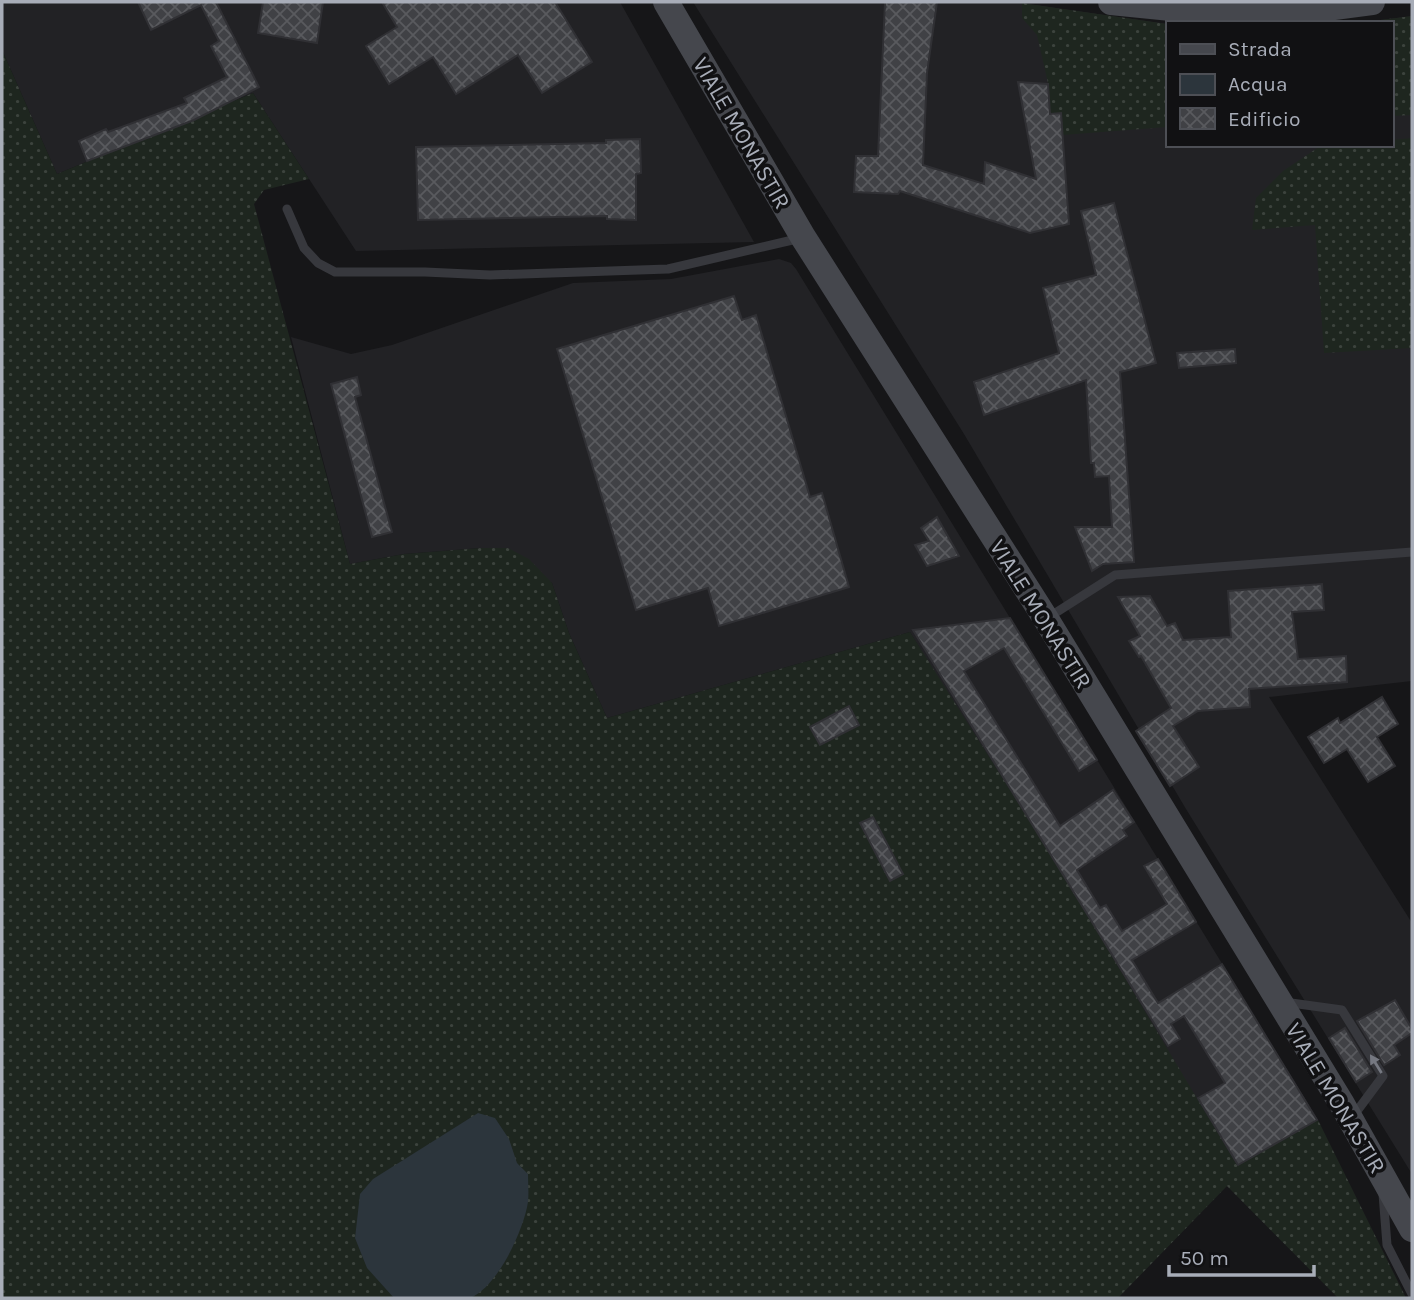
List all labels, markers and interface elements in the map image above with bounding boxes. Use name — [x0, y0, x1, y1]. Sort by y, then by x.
legend — [1166, 21, 1393, 147]
text: Strada — [1228, 37, 1292, 61]
street label: VIALE MONASTIR — [687, 52, 796, 214]
text: Acqua — [1228, 72, 1287, 96]
text: Edificio — [1228, 107, 1301, 131]
street label: VIALE MONASTIR — [984, 535, 1097, 694]
street label: VIALE MONASTIR — [1280, 1018, 1391, 1178]
one-way arrow — [1370, 1055, 1383, 1074]
scale bar — [1169, 1234, 1314, 1278]
text: 50 m — [1180, 1246, 1229, 1270]

